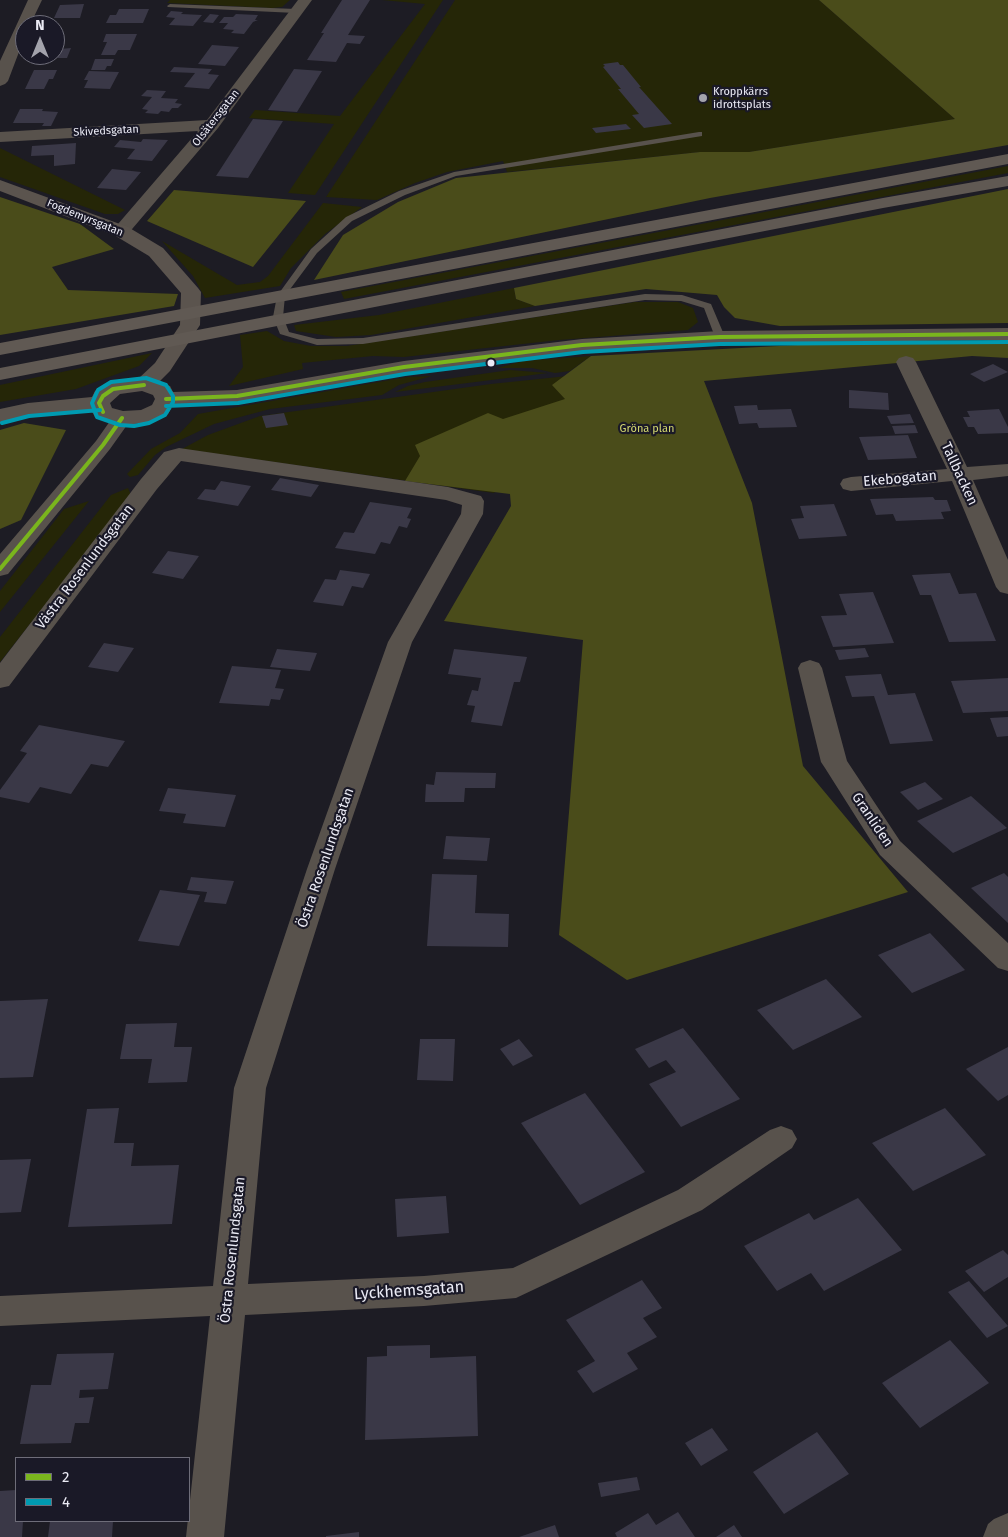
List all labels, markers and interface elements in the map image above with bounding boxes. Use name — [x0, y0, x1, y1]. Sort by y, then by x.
north arrow — [15, 15, 65, 65]
text: N — [35, 17, 45, 34]
place label: Kroppkärrs idrottsplats — [713, 85, 771, 111]
street label: Olsätersgatan — [190, 87, 242, 149]
marker: Kroppkärrs idrottsplats — [697, 92, 709, 104]
street label: Skivedsgatan — [73, 123, 139, 139]
street label: Fogdemyrsgatan — [45, 197, 125, 239]
unlabelled marker — [486, 358, 496, 368]
park label: Gröna plan — [620, 422, 674, 436]
street label: Tallbacken — [937, 440, 981, 508]
street label: Ekebogatan — [862, 467, 938, 491]
street label: Västra Rosenlundsgatan — [33, 501, 137, 633]
street label: Östra Rosenlundsgatan — [294, 786, 358, 930]
street label: Granliden — [848, 790, 896, 850]
street label: Östra Rosenlundsgatan — [217, 1176, 249, 1324]
street label: Lyckhemsgatan — [353, 1278, 465, 1304]
legend — [15, 1457, 190, 1522]
text: 2 — [62, 1468, 69, 1486]
text: 4 — [62, 1493, 70, 1511]

